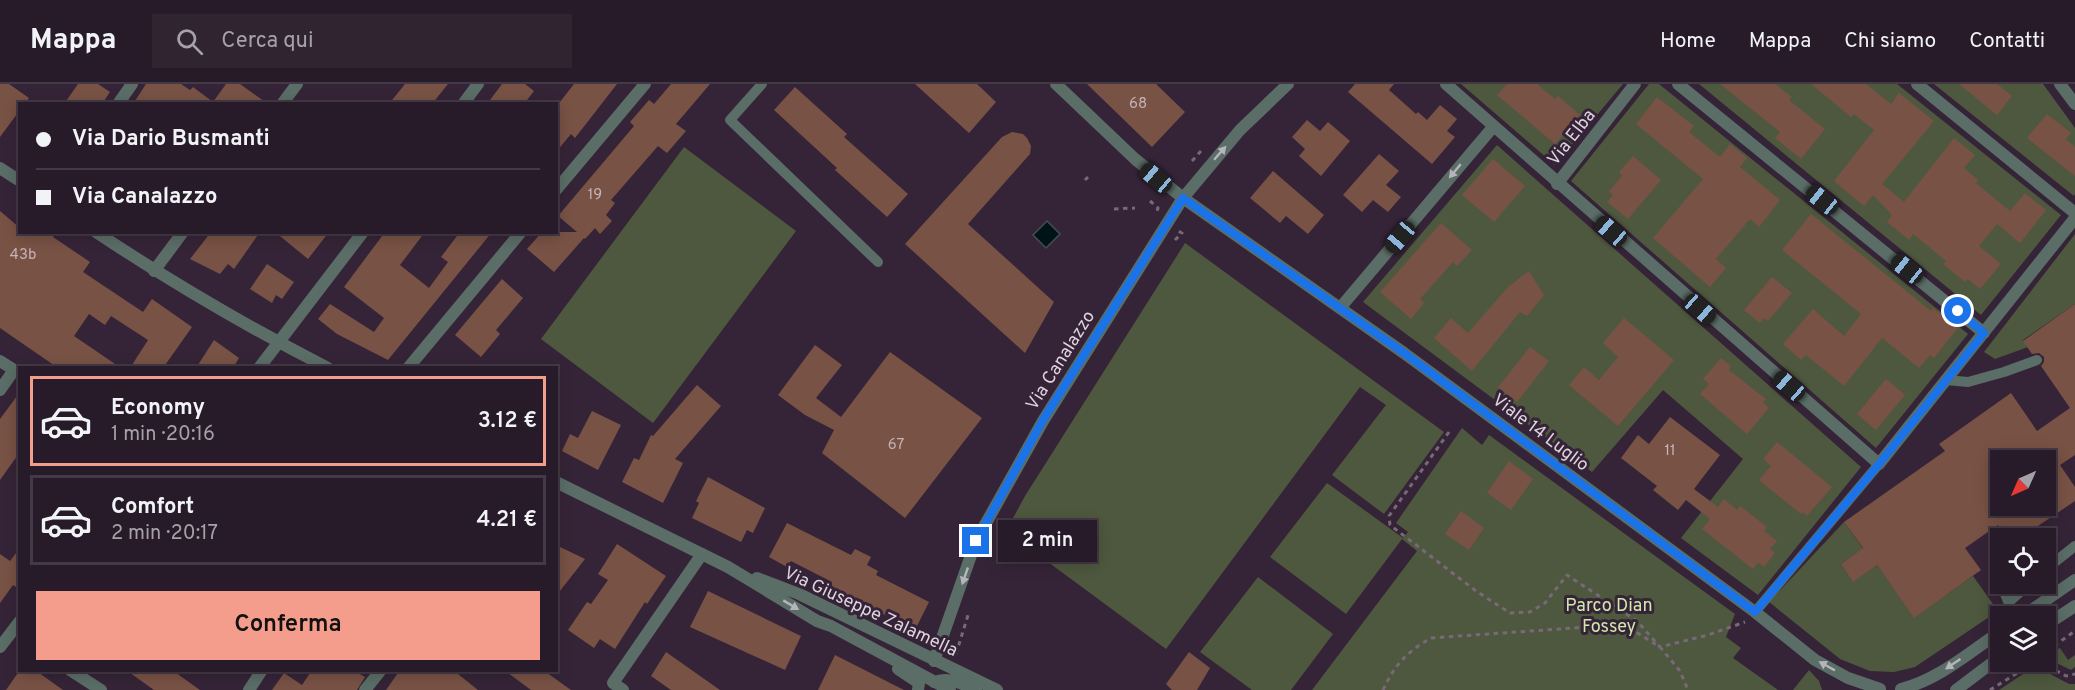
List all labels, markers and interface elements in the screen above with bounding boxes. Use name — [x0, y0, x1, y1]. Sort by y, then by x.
search box — [152, 14, 572, 68]
text: Mappa — [30, 23, 116, 59]
icon: search — [173, 25, 206, 58]
text: Cerca qui — [221, 28, 314, 55]
text: Home — [1660, 28, 1716, 55]
text: Mappa — [1749, 28, 1811, 55]
text: Chi siamo — [1844, 28, 1936, 55]
text: Contatti — [1969, 28, 2045, 55]
house number: 68 — [1129, 95, 1147, 114]
street label: Via Elba — [1543, 105, 1601, 171]
text: Via Dario Busmanti — [72, 126, 270, 153]
one-way arrow — [1213, 146, 1226, 161]
car — [1136, 160, 1176, 196]
one-way arrow — [1449, 163, 1462, 179]
car — [1802, 182, 1842, 218]
text: Via Canalazzo — [72, 184, 218, 211]
house number: 19 — [588, 186, 602, 205]
car — [1592, 212, 1630, 250]
car — [1382, 217, 1418, 257]
house number: 43b — [10, 246, 36, 265]
car — [1887, 251, 1927, 287]
car — [1681, 290, 1719, 328]
route start — [1944, 297, 1971, 324]
street label: Via Canalazzo — [1022, 307, 1101, 415]
car — [1770, 367, 1808, 405]
street label: Viale 14 Luglio — [1487, 389, 1593, 477]
icon: car — [39, 394, 93, 448]
text: Economy — [111, 395, 205, 422]
text: 3.12 € — [478, 408, 537, 435]
text: 1 min · 20:16 — [111, 422, 215, 448]
house number: 67 — [888, 436, 904, 455]
house number: 11 — [1664, 442, 1676, 461]
north arrow — [1990, 450, 2056, 516]
map controls — [1990, 450, 2056, 672]
icon: car — [39, 493, 93, 547]
text: Comfort — [111, 494, 194, 521]
text: 4.21 € — [477, 507, 537, 534]
callout: 2 min — [997, 520, 1096, 562]
text: 2 min · 20:17 — [111, 521, 218, 547]
route end — [962, 527, 989, 554]
text: 2 min — [1022, 528, 1073, 554]
button: locate — [1990, 528, 2056, 594]
street label: Via Giuseppe Zalamella — [780, 562, 961, 663]
one-way arrow — [959, 567, 969, 585]
button: Conferma — [36, 591, 540, 660]
park label: Parco Dian Fossey — [1565, 595, 1653, 639]
one-way arrow — [783, 600, 799, 611]
button: layers — [1990, 606, 2056, 672]
one-way arrow — [1945, 658, 1961, 670]
one-way arrow — [1818, 661, 1835, 671]

